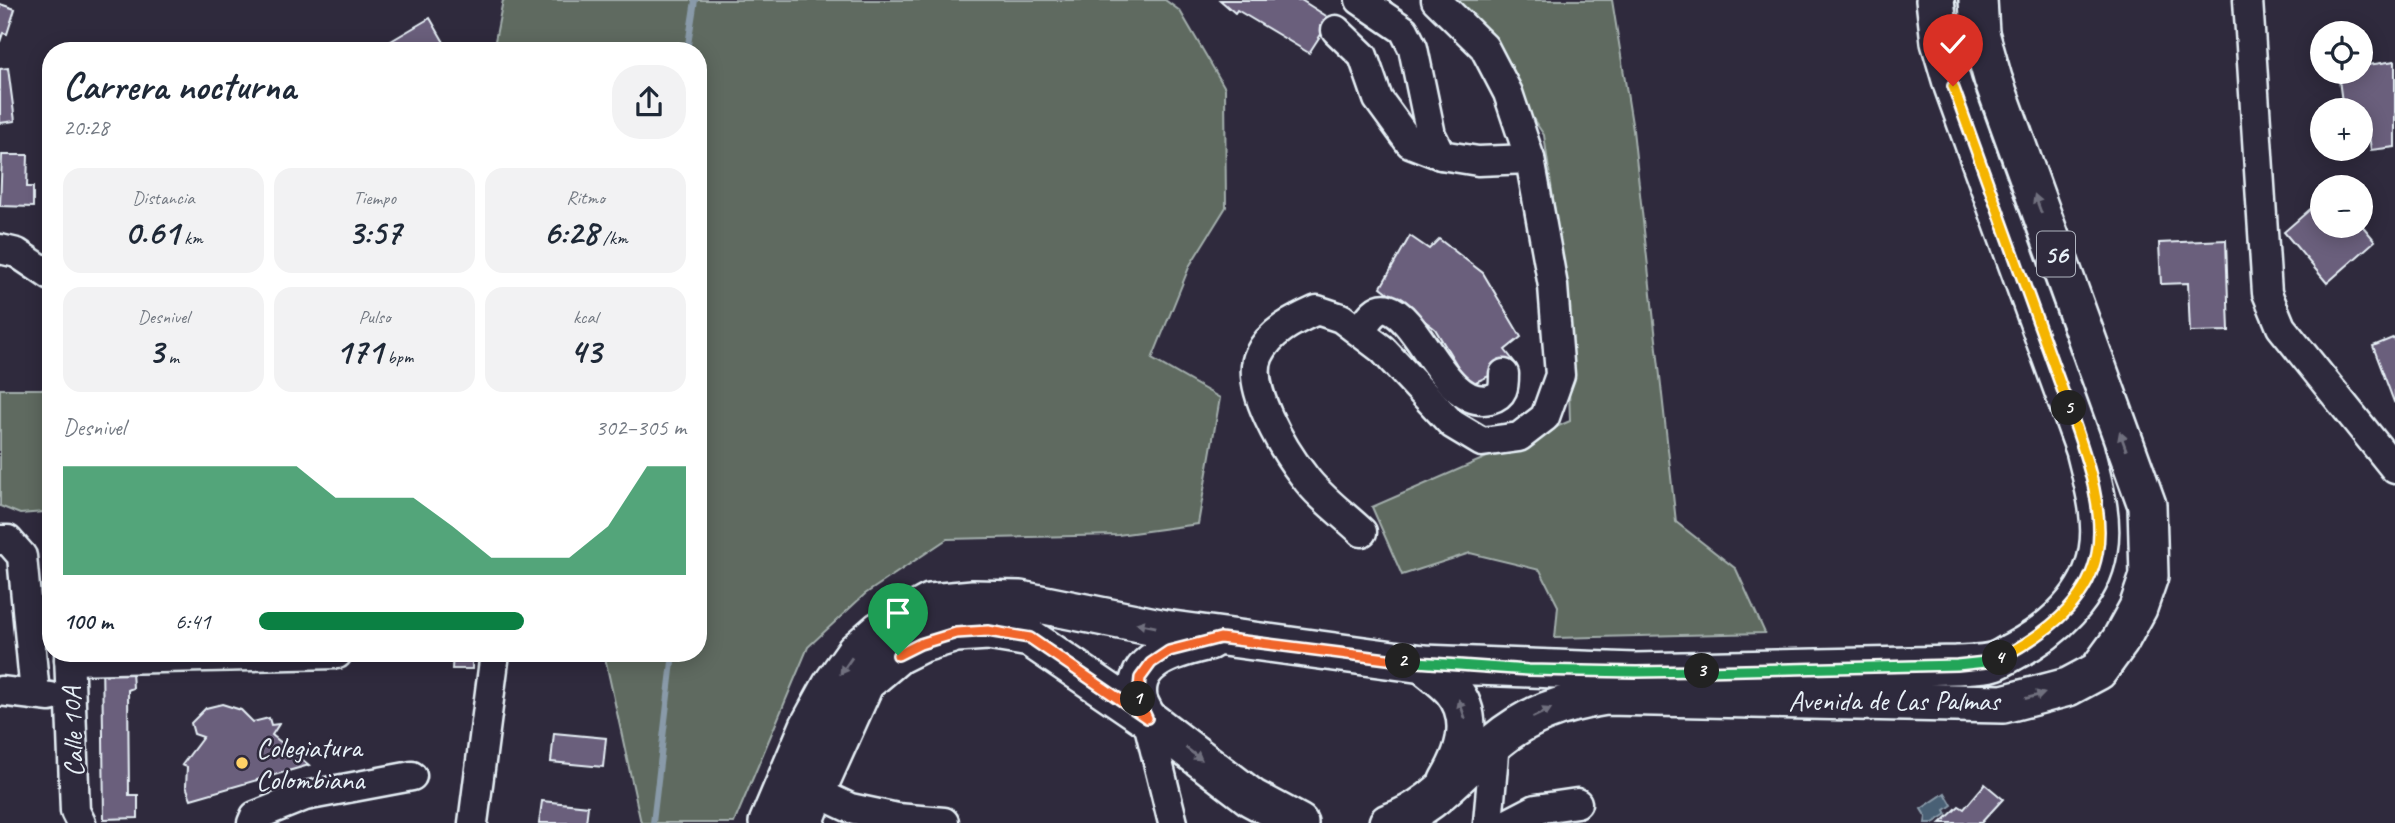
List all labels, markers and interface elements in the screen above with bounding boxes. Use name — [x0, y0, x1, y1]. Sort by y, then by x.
pin — [1923, 14, 1983, 86]
map controls — [2310, 21, 2373, 238]
button: locate — [2310, 21, 2373, 84]
icon: check — [1934, 25, 1972, 63]
text: Carrera nocturna — [63, 63, 296, 110]
button: share — [612, 65, 686, 139]
button: + — [2310, 98, 2373, 161]
text: 20:28 — [63, 113, 109, 142]
button: − — [2310, 175, 2373, 238]
text: Distancia — [132, 186, 195, 210]
text: Tiempo — [353, 186, 396, 210]
text: Ritmo — [566, 186, 605, 210]
one-way arrow — [2032, 193, 2043, 214]
text: 0.61 — [124, 210, 179, 255]
text: 3:57 — [348, 210, 401, 255]
text: 6:28 — [543, 210, 598, 255]
text: km — [179, 226, 203, 250]
text: /km — [598, 226, 628, 250]
road number: 56 — [2037, 232, 2075, 276]
text: Desnivel — [138, 305, 189, 329]
text: Pulso — [359, 305, 390, 329]
text: kcal — [573, 305, 598, 329]
text: 3 — [148, 329, 164, 374]
text: 171 — [336, 329, 383, 374]
text: 43 — [570, 329, 601, 374]
text: m — [164, 345, 179, 369]
text: bpm — [383, 345, 413, 369]
pin: 5 — [2052, 390, 2086, 426]
text: 5 — [2064, 395, 2073, 419]
text: Desnivel — [63, 413, 125, 442]
text: 302–305 m — [595, 413, 686, 442]
one-way arrow — [2118, 430, 2129, 451]
pin — [868, 583, 928, 655]
icon: arrive — [879, 594, 917, 632]
text: 100 m — [63, 607, 113, 636]
text: 6:41 — [175, 607, 211, 636]
one-way arrow — [1135, 620, 1157, 631]
pin: 4 — [1982, 640, 2018, 676]
pin: 2 — [1386, 644, 1420, 678]
text: 4 — [1995, 645, 2004, 669]
text: 2 — [1398, 648, 1407, 672]
pin: 3 — [1684, 654, 1720, 688]
one-way arrow — [840, 656, 853, 675]
text: 3 — [1697, 658, 1706, 682]
pin: 1 — [1120, 682, 1156, 716]
street label: Avenida de Las Palmas — [1788, 683, 2002, 718]
street label: Calle 10A — [53, 684, 92, 778]
text: 1 — [1133, 686, 1142, 710]
one-way arrow — [2024, 690, 2046, 701]
one-way arrow — [1456, 698, 1466, 719]
one-way arrow — [1532, 707, 1552, 718]
place label: Colegiatura Colombiana — [256, 730, 366, 797]
one-way arrow — [1185, 747, 1203, 762]
marker: Colegiatura Colombiana — [234, 755, 250, 771]

